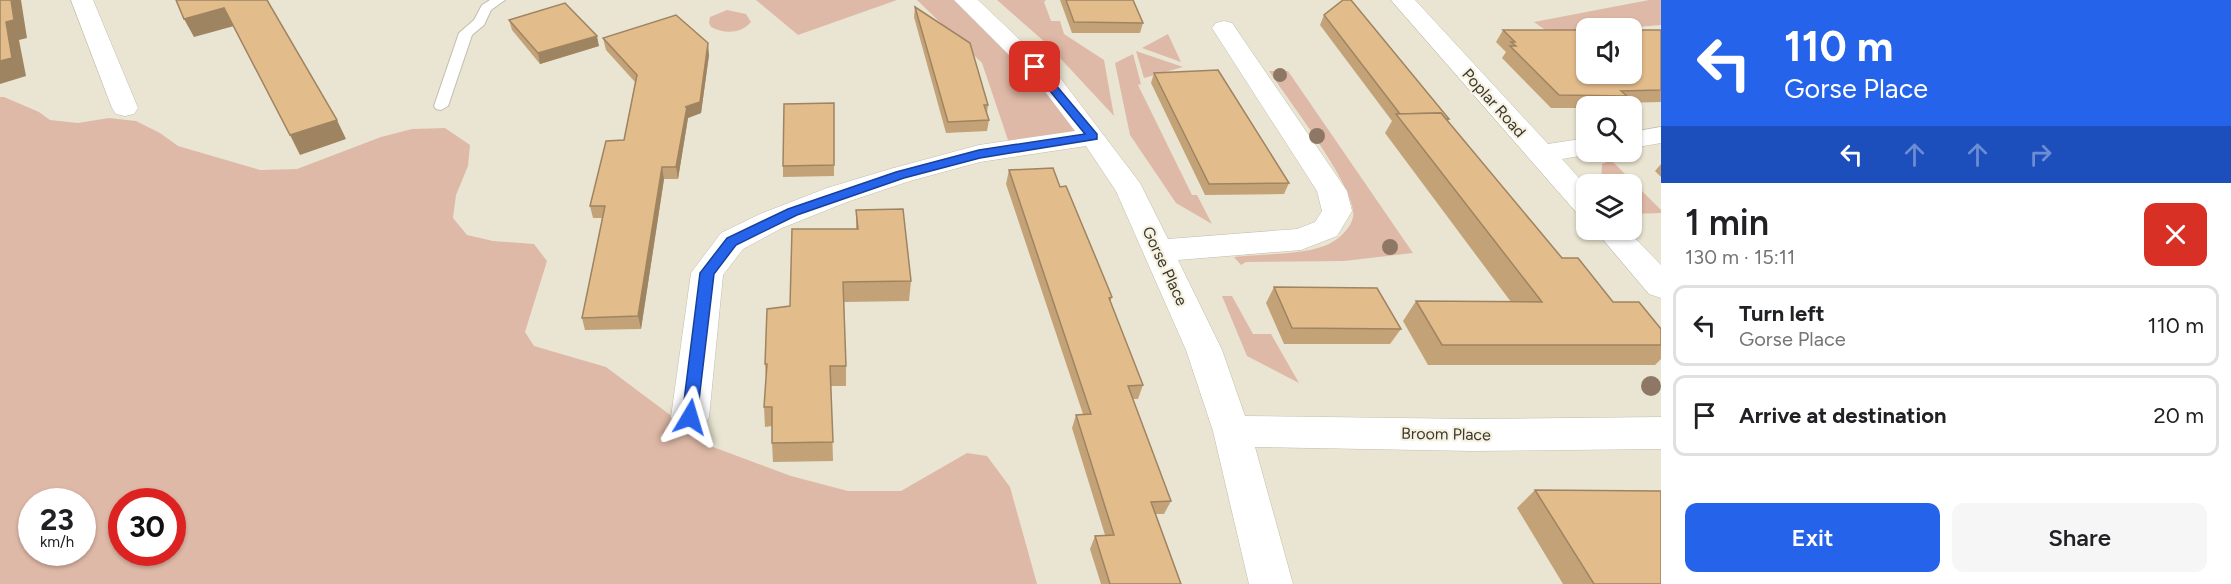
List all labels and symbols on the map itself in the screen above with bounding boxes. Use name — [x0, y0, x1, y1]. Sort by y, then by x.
pin — [1009, 41, 1060, 92]
street label: Poplar Road — [1458, 65, 1530, 141]
street label: Gorse Place — [1138, 223, 1192, 309]
position arrow — [658, 385, 722, 449]
street label: Broom Place — [1401, 424, 1491, 444]
speed limit sign: 30 — [108, 488, 186, 566]

